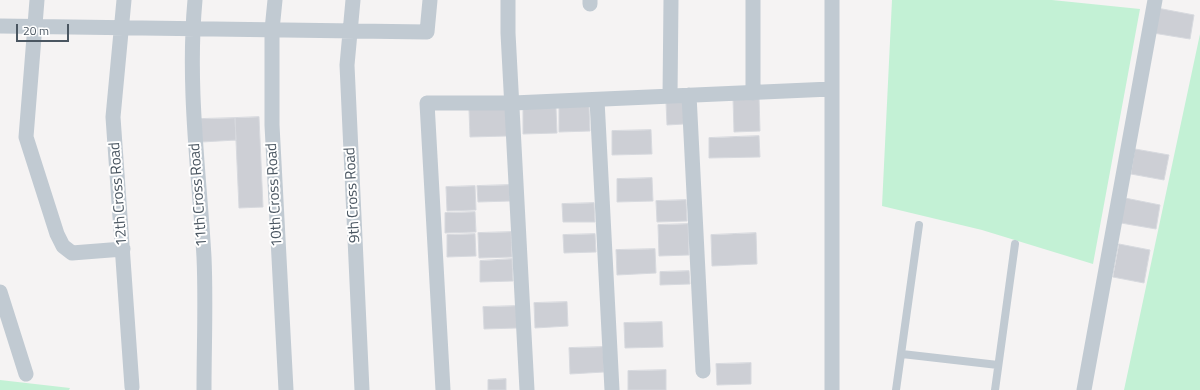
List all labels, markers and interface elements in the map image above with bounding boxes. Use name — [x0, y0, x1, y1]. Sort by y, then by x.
scale bar — [18, 16, 71, 42]
text: 20 m — [23, 21, 49, 40]
street label: 12th Cross Road — [106, 141, 132, 247]
street label: 11th Cross Road — [186, 142, 212, 248]
street label: 10th Cross Road — [263, 142, 287, 248]
street label: 9th Cross Road — [342, 147, 364, 243]

